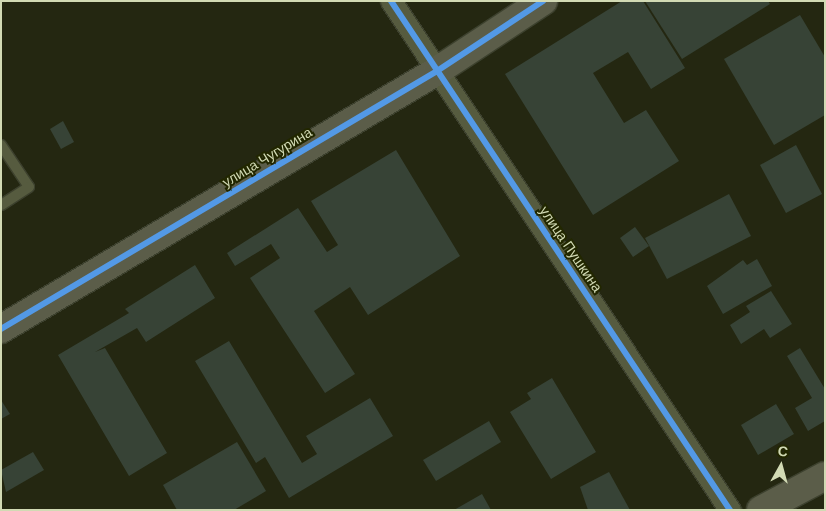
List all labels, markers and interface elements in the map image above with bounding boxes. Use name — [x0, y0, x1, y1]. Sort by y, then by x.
street label: улица Чугурина — [219, 124, 315, 190]
street label: улица Пушкина — [536, 203, 606, 295]
north arrow — [756, 441, 806, 491]
text: С — [777, 442, 789, 461]

